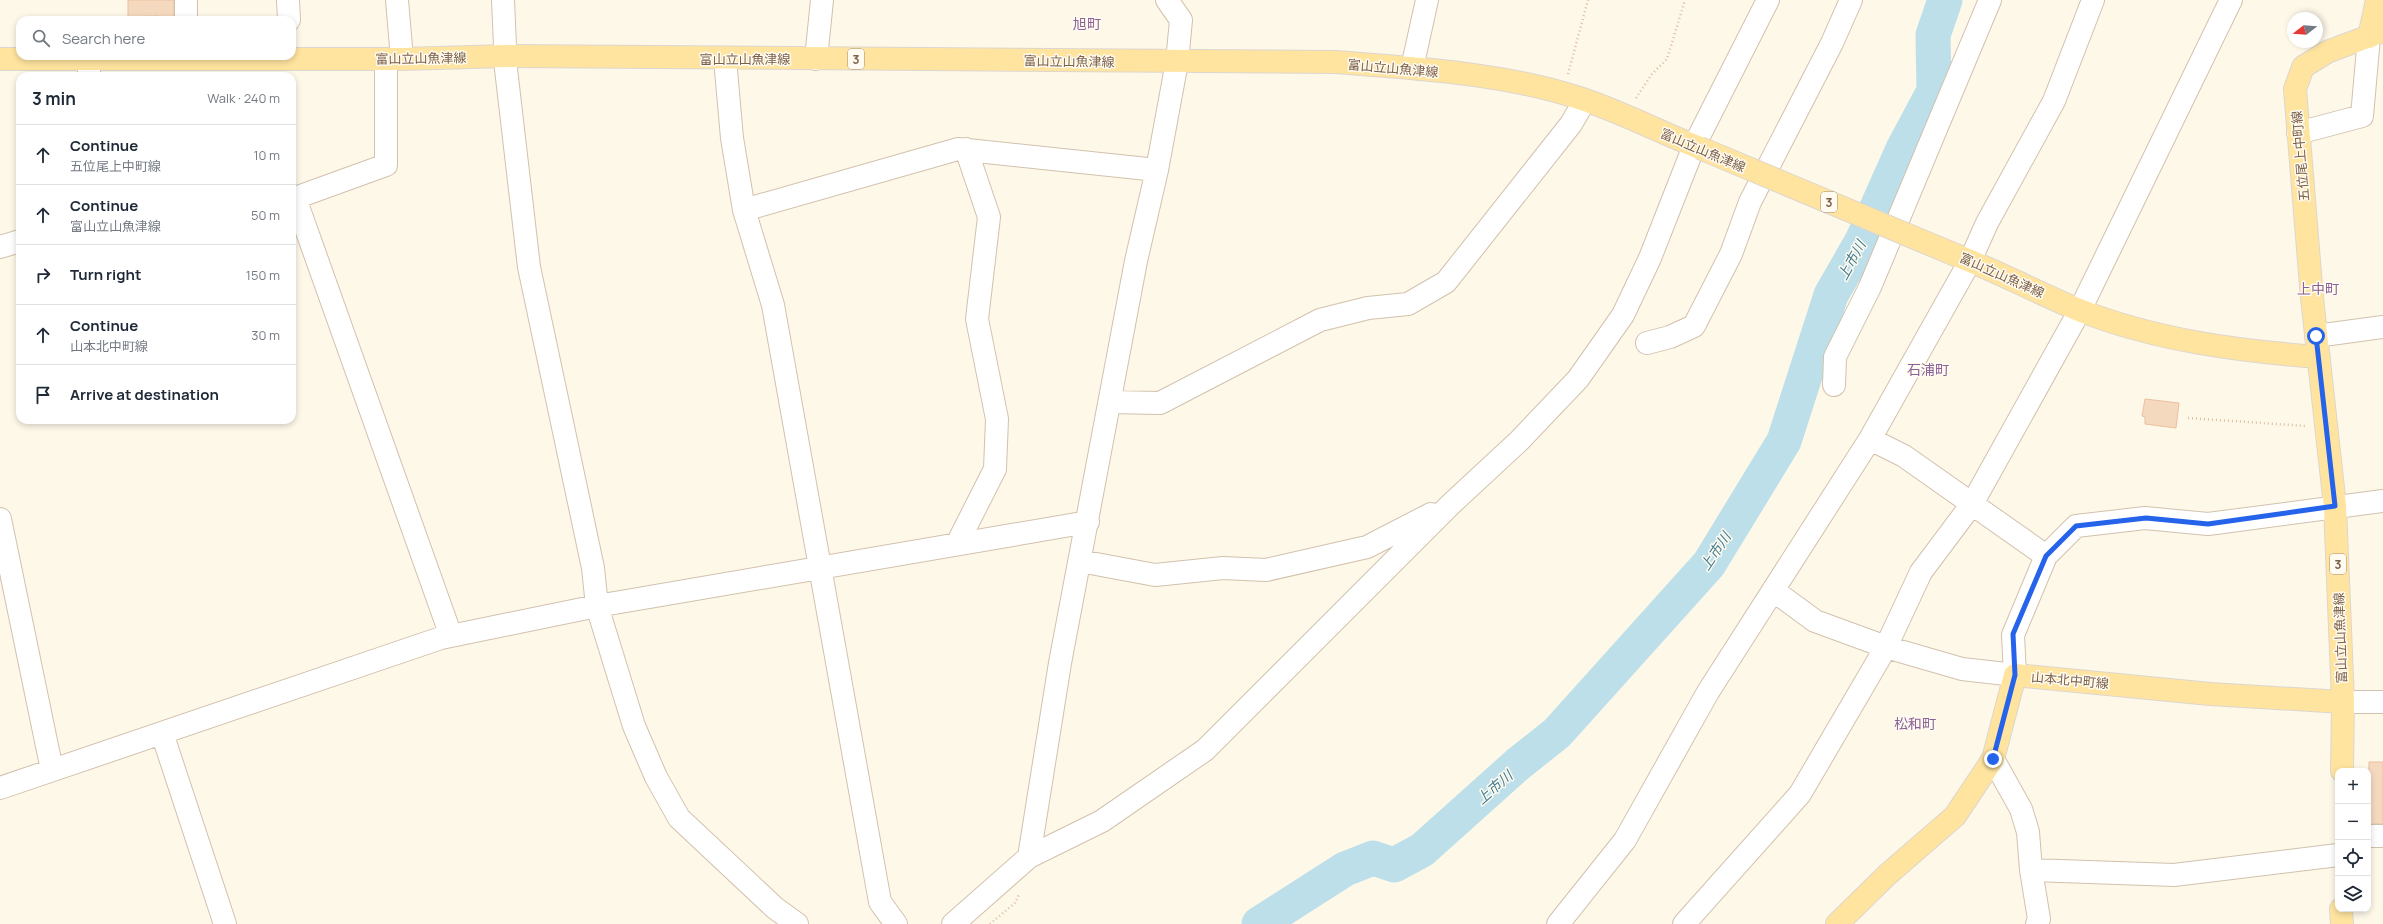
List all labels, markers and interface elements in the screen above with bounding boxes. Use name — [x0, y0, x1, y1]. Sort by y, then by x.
north arrow — [2287, 12, 2323, 48]
district label: 旭町 — [1073, 14, 1101, 33]
search box — [16, 16, 296, 60]
icon: search — [30, 27, 52, 49]
text: Search here — [62, 28, 145, 49]
street label: 富山立山魚津線 — [375, 48, 467, 68]
road number: 3 — [848, 49, 864, 69]
street label: 富山立山魚津線 — [699, 50, 791, 68]
street label: 富山立山魚津線 — [1023, 51, 1115, 71]
street label: 富山立山魚津線 — [1347, 55, 1439, 81]
text: 3 min — [32, 87, 76, 110]
text: Walk · 240 m — [207, 89, 280, 107]
street label: 五位尾上中町線 — [2287, 110, 2313, 202]
street label: 富山立山魚津線 — [1658, 124, 1748, 176]
text: Continue — [70, 135, 138, 156]
icon: ahead — [32, 144, 54, 166]
text: 10 m — [253, 146, 280, 164]
text: 五位尾上中町線 — [70, 157, 161, 175]
road number: 3 — [1821, 192, 1837, 212]
text: Continue — [70, 195, 138, 216]
icon: ahead — [32, 204, 54, 226]
text: 50 m — [251, 206, 280, 224]
text: 富山立山魚津線 — [70, 217, 161, 235]
water label: 上市川 — [1833, 235, 1870, 283]
street label: 富山立山魚津線 — [1957, 248, 2047, 302]
icon: right — [32, 264, 54, 286]
text: Turn right — [70, 264, 141, 285]
text: 150 m — [246, 266, 280, 284]
district label: 上中町 — [2297, 279, 2339, 298]
text: Continue — [70, 315, 138, 336]
icon: ahead — [32, 324, 54, 346]
text: 30 m — [251, 326, 280, 344]
route start — [2307, 327, 2325, 345]
text: 山本北中町線 — [70, 337, 148, 355]
district label: 石浦町 — [1907, 360, 1949, 379]
icon: arrive — [32, 384, 54, 406]
text: Arrive at destination — [70, 384, 219, 405]
water label: 上市川 — [1695, 527, 1736, 574]
road number: 3 — [2330, 554, 2346, 574]
street label: 富山立山魚津線 — [2329, 592, 2351, 684]
street label: 山本北中町線 — [2030, 668, 2110, 692]
district label: 松和町 — [1894, 714, 1936, 733]
route end — [1984, 750, 2002, 768]
water label: 上市川 — [1472, 765, 1518, 808]
map controls — [2335, 768, 2371, 912]
button: + — [2335, 768, 2371, 804]
button: − — [2335, 804, 2371, 840]
button: locate — [2335, 840, 2371, 876]
button: layers — [2335, 876, 2371, 912]

